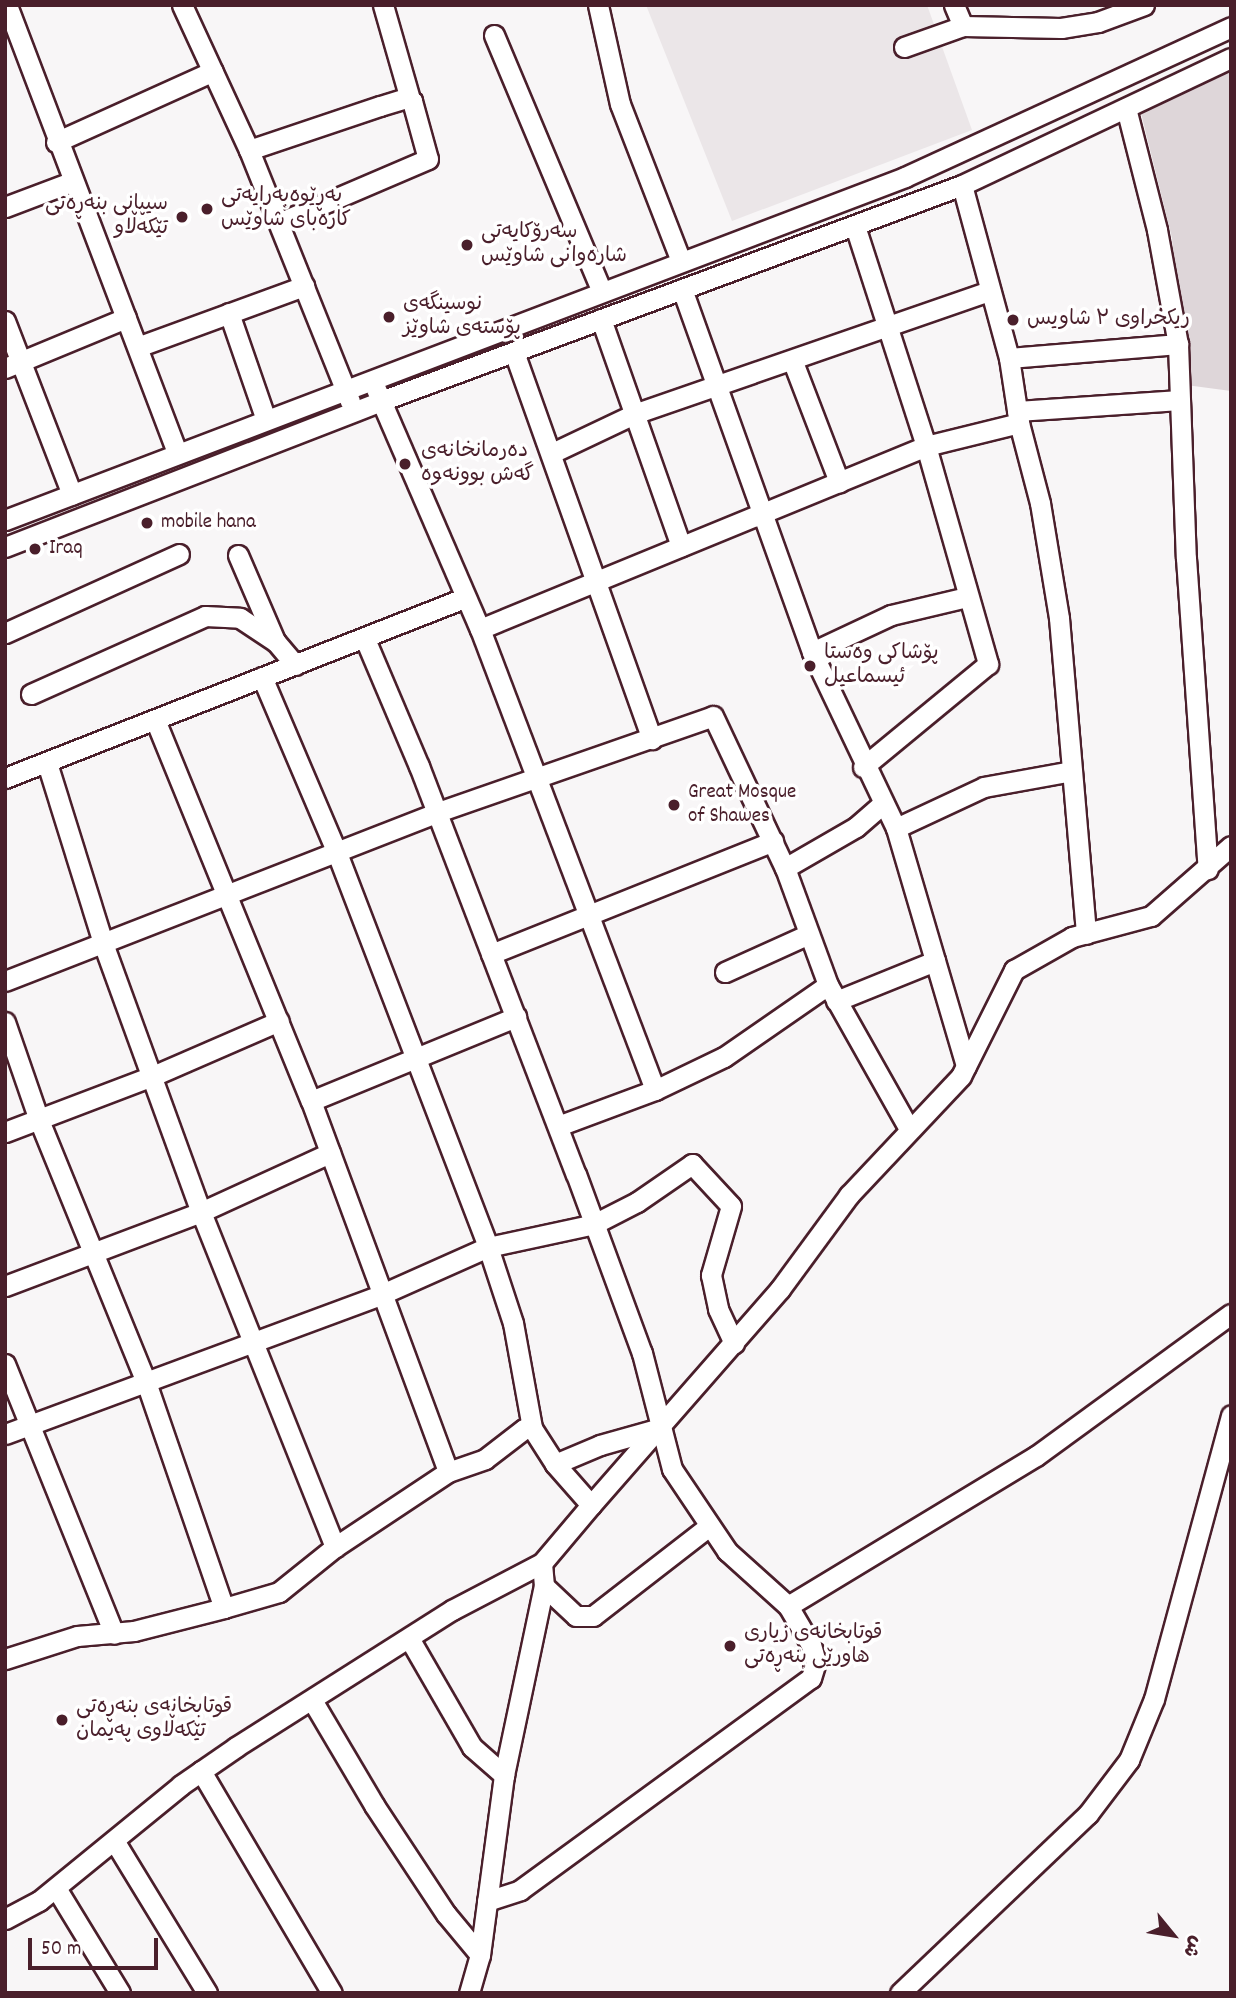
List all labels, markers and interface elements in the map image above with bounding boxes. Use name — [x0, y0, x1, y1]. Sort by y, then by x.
place label: بەڕێوەبەرایەتی کارەبای شاوێس — [221, 184, 351, 234]
place label: سیپانی بنەڕەتی تێکەڵاو — [45, 192, 168, 242]
marker: بەڕێوەبەرایەتی کارەبای شاوێس — [199, 201, 215, 217]
marker: سیپانی بنەڕەتی تێکەڵاو — [174, 209, 190, 225]
place label: سەرۆکایەتی شارەوانی شاوێس — [481, 220, 627, 270]
marker: سەرۆکایەتی شارەوانی شاوێس — [459, 237, 475, 253]
place label: نوسینگەی پۆستەی شاوێز — [403, 292, 521, 342]
place label: ريكخراوى ۲ شاويس — [1027, 307, 1190, 333]
marker: نوسینگەی پۆستەی شاوێز — [381, 309, 397, 325]
marker: ريكخراوى ۲ شاويس — [1005, 312, 1021, 328]
place label: دەرمانخانەی گەش بوونەوە — [421, 439, 534, 489]
marker: دەرمانخانەی گەش بوونەوە — [395, 454, 415, 474]
place label: mobile hana — [161, 510, 256, 536]
marker: mobile hana — [139, 515, 155, 531]
place label: Iraq — [49, 536, 82, 562]
marker: Iraq — [27, 541, 43, 557]
place label: پۆشاکی وەستا ئیسماعیل — [824, 641, 939, 691]
marker: پۆشاکی وەستا ئیسماعیل — [802, 658, 818, 674]
place label: Great Mosque of Shawes — [688, 780, 796, 830]
marker: Great Mosque of Shawes — [666, 797, 682, 813]
place label: قوتابخانەی زیاری هاورێی بنەڕەتی — [744, 1621, 882, 1671]
marker: قوتابخانەی زیاری هاورێی بنەڕەتی — [722, 1638, 738, 1654]
place label: قوتابخانەی بنەڕەتی تێکەڵاوی پەیمان — [76, 1695, 232, 1745]
marker: قوتابخانەی بنەڕەتی تێکەڵاوی پەیمان — [54, 1712, 70, 1728]
north arrow — [1138, 1900, 1208, 1970]
scale bar — [32, 1924, 161, 1968]
text: ش — [1175, 1930, 1209, 1962]
text: 50 m — [41, 1935, 81, 1965]

